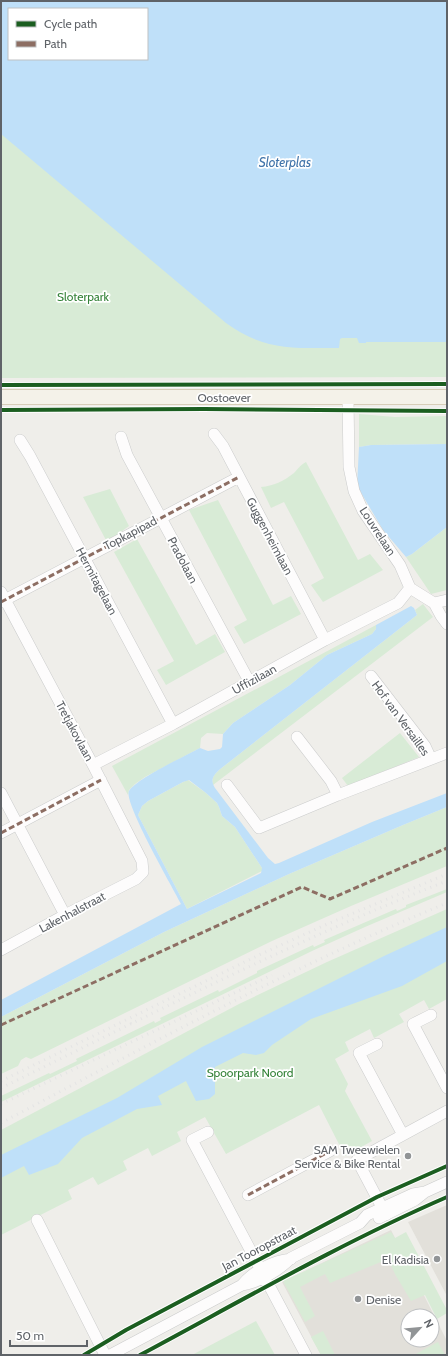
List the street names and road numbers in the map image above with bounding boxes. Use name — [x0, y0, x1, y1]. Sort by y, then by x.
street label: Oostoever — [197, 390, 251, 405]
street label: Guggenheimlaan — [243, 495, 297, 578]
street label: Louvrelaan — [357, 504, 400, 559]
street label: Topkapipad — [101, 513, 159, 553]
street label: Pradolaan — [165, 534, 202, 586]
street label: Hermitagelaan — [73, 545, 121, 618]
street label: Uffizilaan — [229, 661, 279, 697]
street label: Hof van Versailles — [369, 678, 433, 758]
street label: Tretjakovlaan — [53, 698, 97, 764]
street label: Lakenhalstraat — [36, 888, 108, 936]
street label: Jan Tooropstraat — [218, 1222, 299, 1274]

